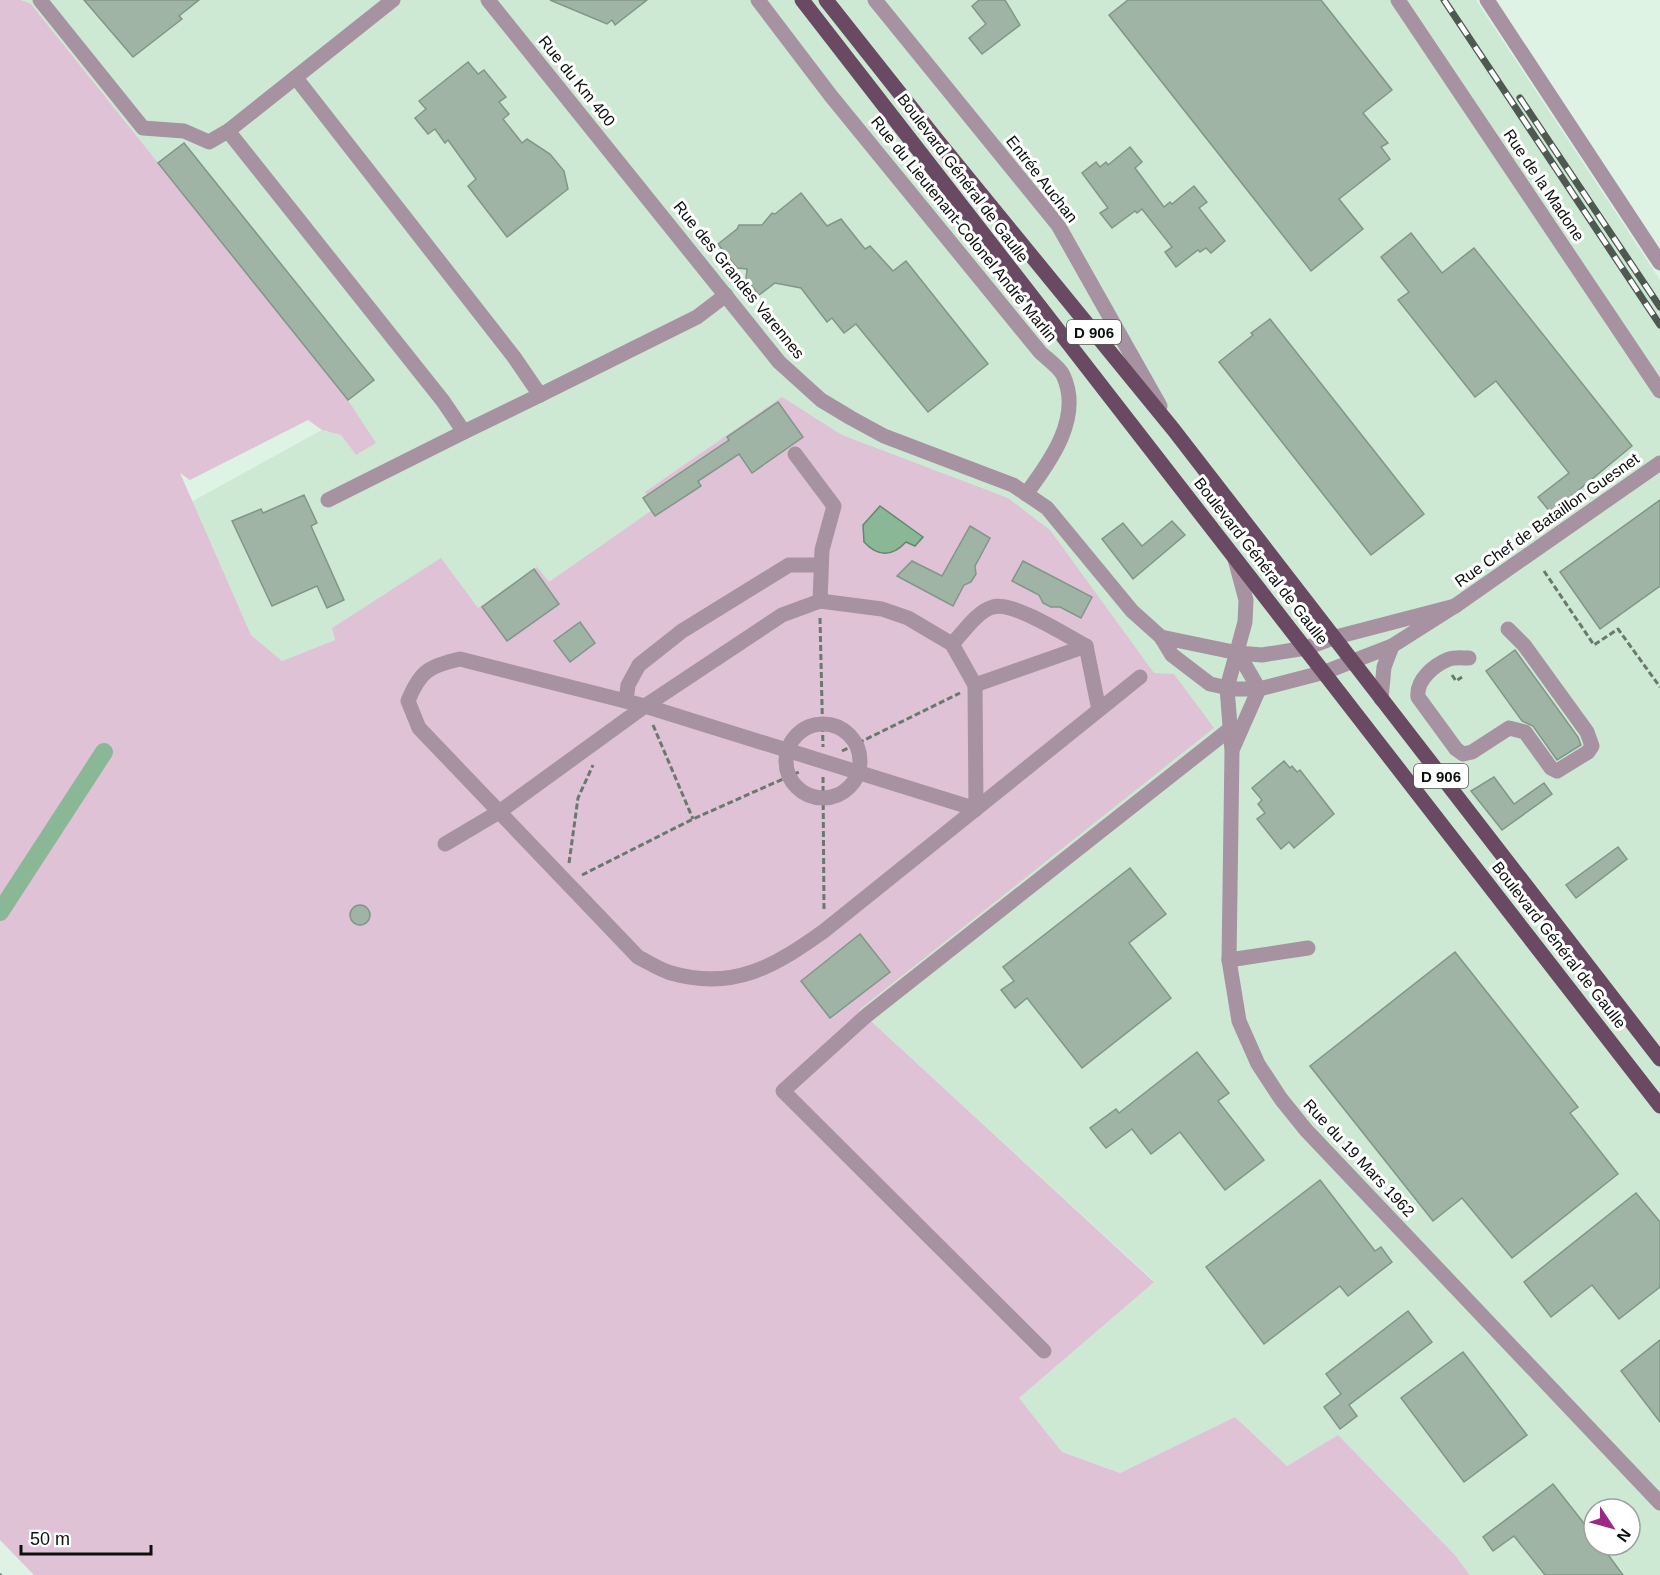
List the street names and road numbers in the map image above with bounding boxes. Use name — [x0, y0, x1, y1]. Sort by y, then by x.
street label: Rue du Km 400 — [535, 32, 619, 130]
street label: Boulevard Général de Gaulle — [894, 90, 1032, 266]
street label: Rue du Lieutenant-Colonel André Marlin — [868, 113, 1060, 345]
street label: Rue de la Madone — [1500, 126, 1588, 244]
street label: Entrée Auchan — [1003, 132, 1081, 226]
street label: Rue des Grandes Varennes — [670, 198, 808, 362]
road number: D 906 — [1067, 320, 1121, 344]
street label: Rue Chef de Bataillon Guesnet — [1452, 449, 1643, 590]
street label: Boulevard Général de Gaulle — [1191, 474, 1331, 648]
road number: D 906 — [1414, 764, 1468, 788]
street label: Boulevard Général de Gaulle — [1489, 858, 1629, 1032]
street label: Rue du 19 Mars 1962 — [1300, 1096, 1418, 1220]

